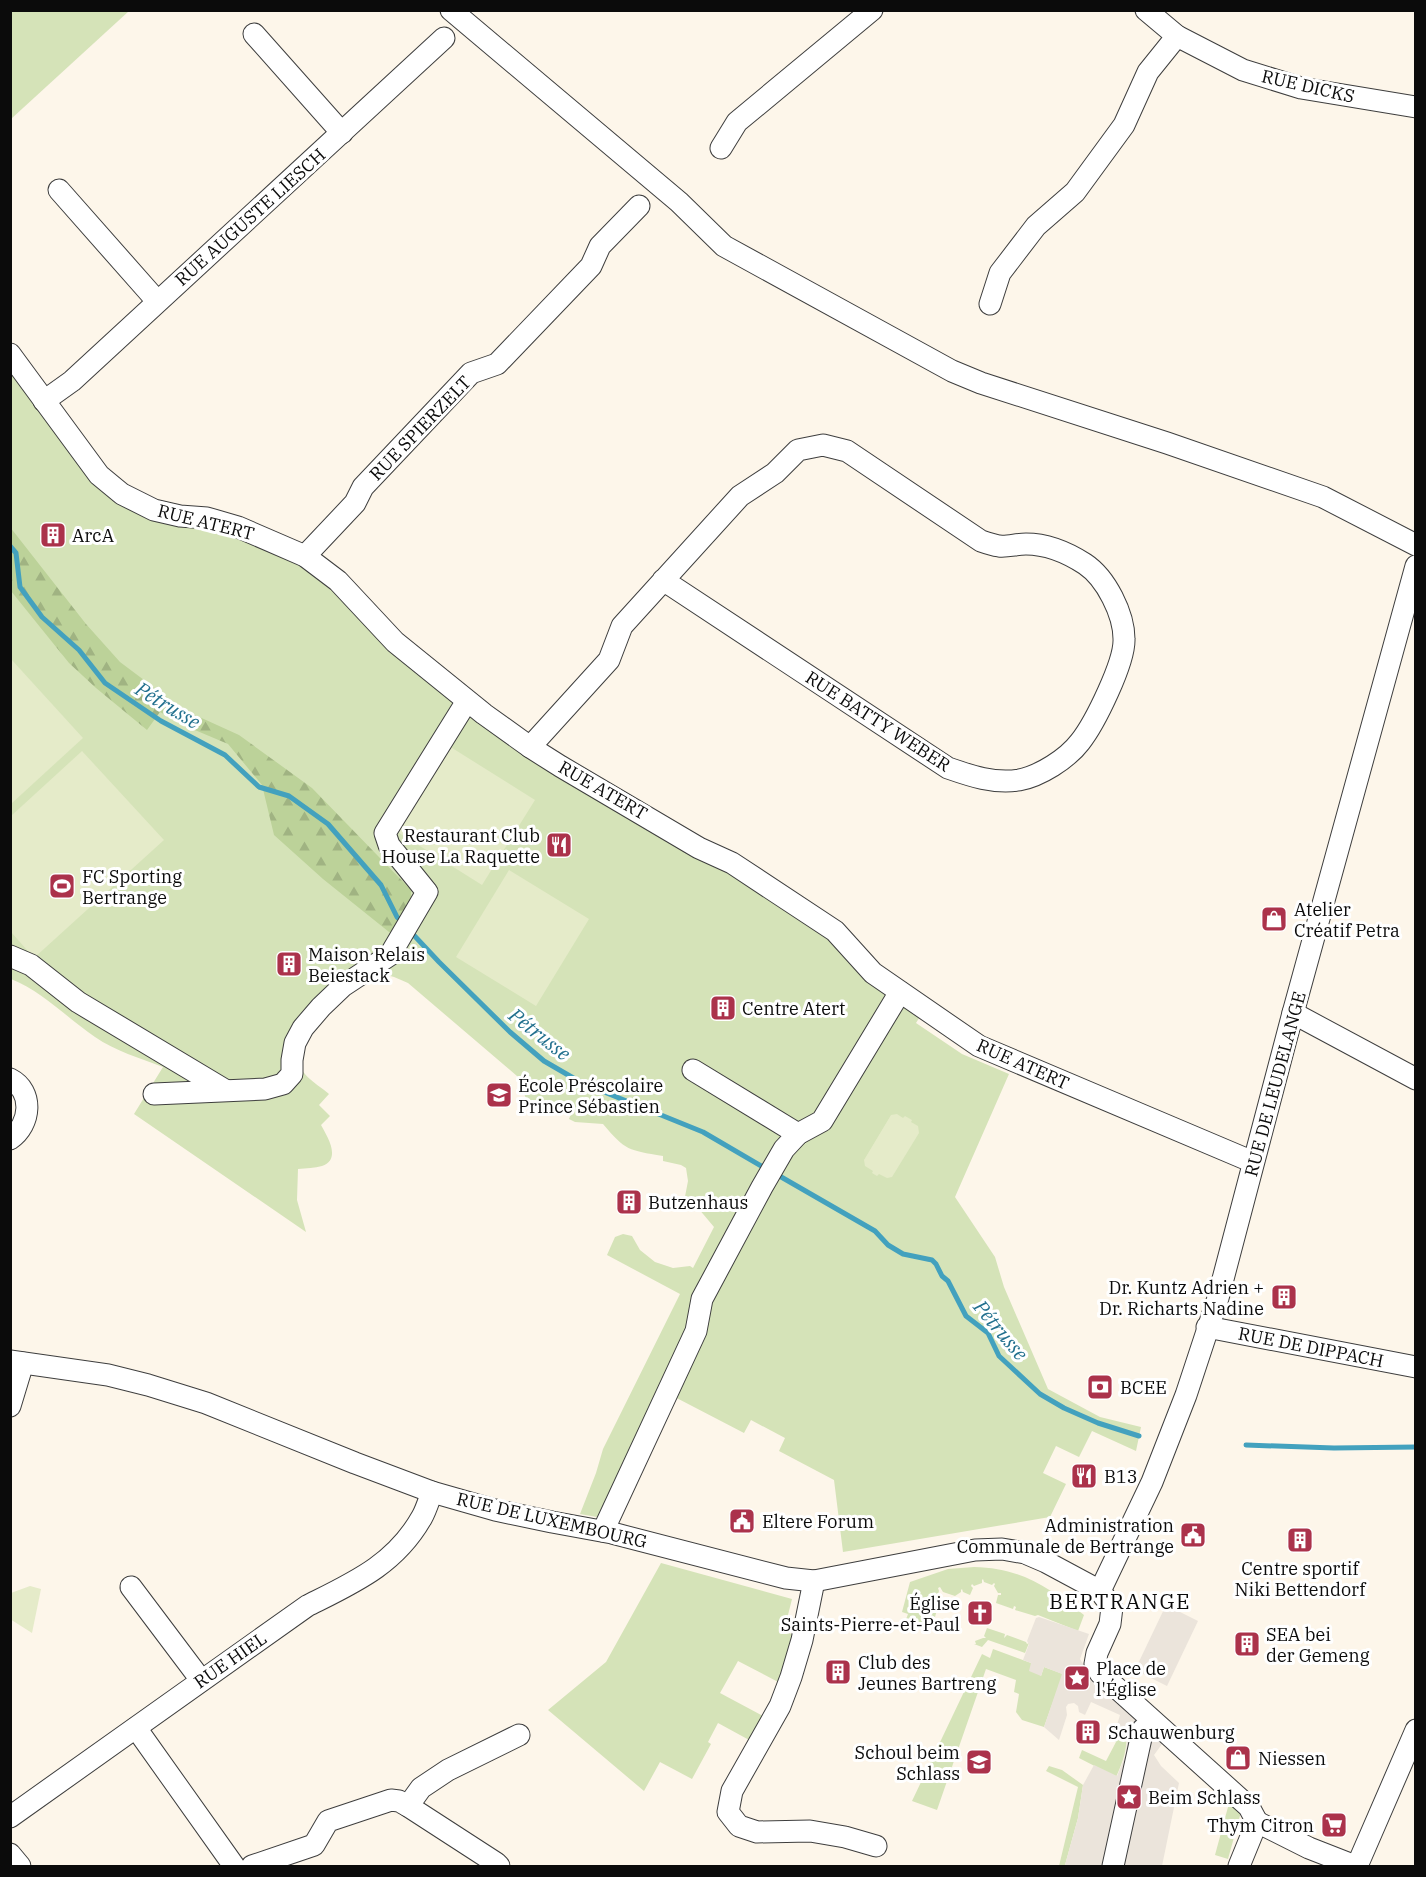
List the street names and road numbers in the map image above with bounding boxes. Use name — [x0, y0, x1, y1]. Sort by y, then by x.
street label: RUE DICKS — [1259, 64, 1357, 108]
street label: RUE AUGUSTE LIESCH — [170, 143, 330, 291]
street label: RUE SPIERZELT — [364, 371, 476, 485]
street label: RUE ATERT — [155, 499, 257, 545]
street label: RUE BATTY WEBER — [801, 666, 955, 776]
street label: RUE ATERT — [554, 755, 652, 825]
street label: RUE DE LEUDELANGE — [1239, 989, 1311, 1179]
street label: RUE ATERT — [973, 1033, 1073, 1095]
street label: RUE DE DIPPACH — [1236, 1322, 1386, 1372]
street label: RUE DE LUXEMBOURG — [454, 1487, 650, 1553]
street label: RUE HIEL — [189, 1627, 271, 1693]

